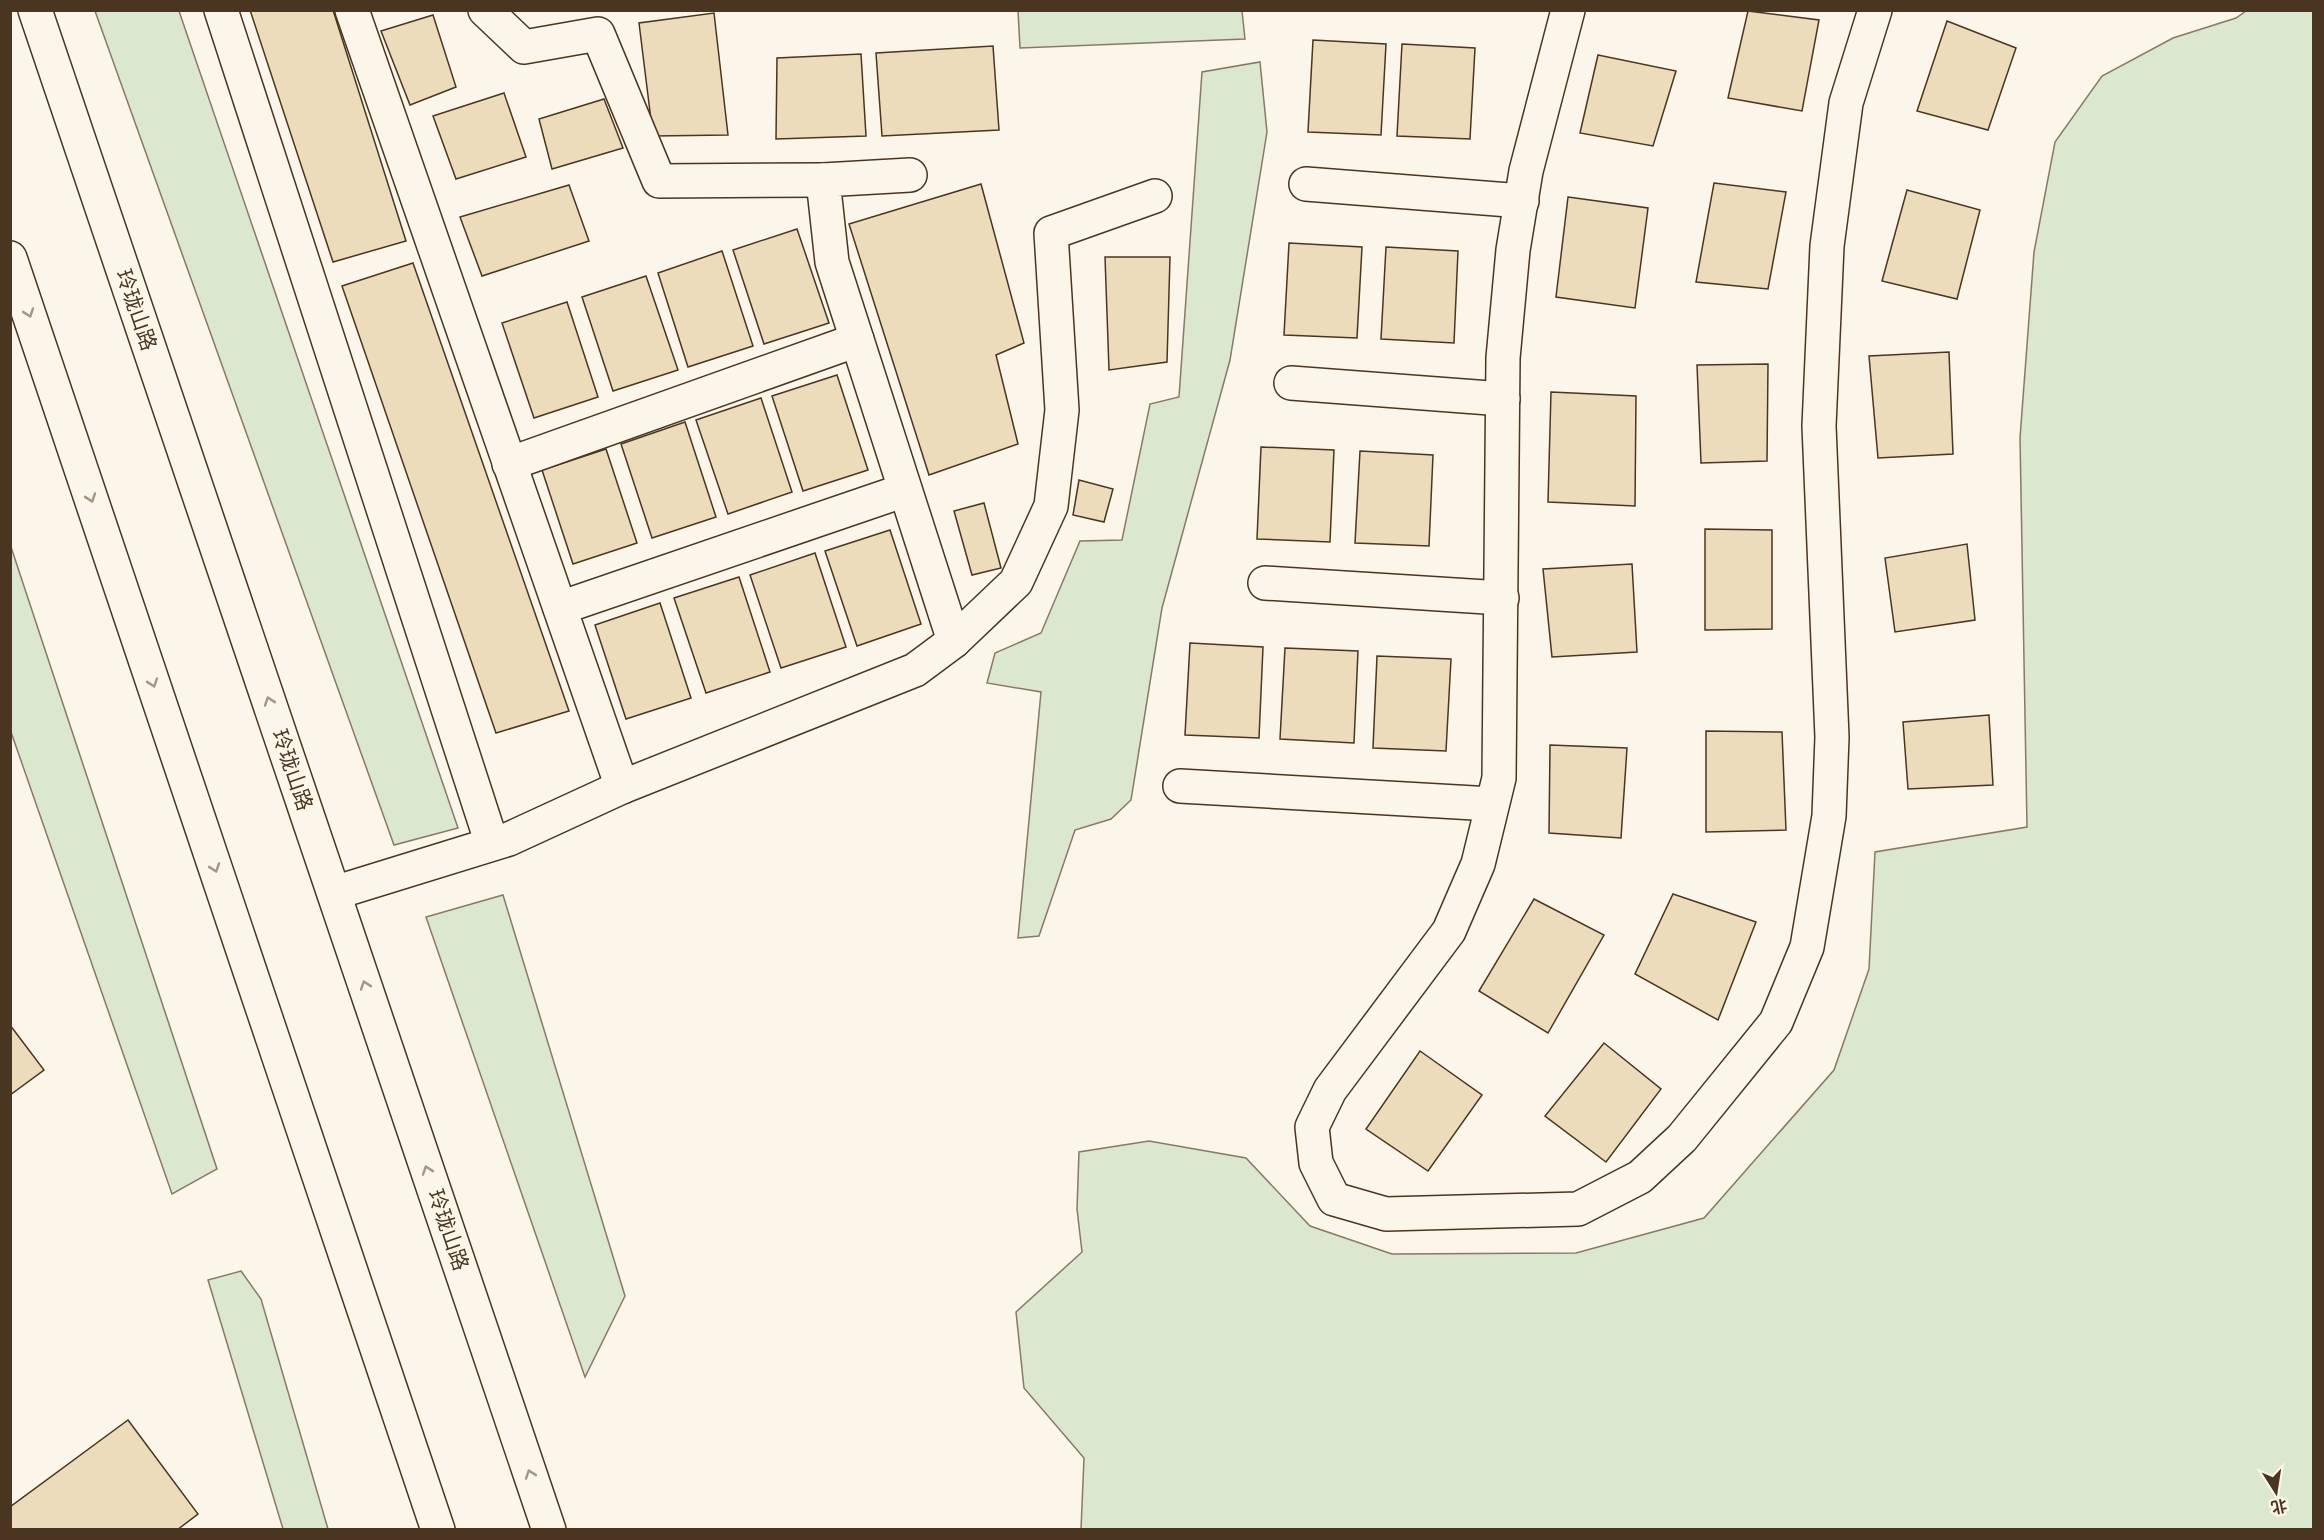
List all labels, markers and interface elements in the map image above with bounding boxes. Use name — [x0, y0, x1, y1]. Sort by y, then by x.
street label: 玲珑山路 — [111, 266, 162, 354]
one-way arrow — [22, 307, 34, 318]
one-way arrow — [84, 492, 97, 503]
one-way arrow — [146, 677, 159, 688]
one-way arrow — [263, 696, 276, 707]
street label: 玲珑山路 — [267, 726, 318, 814]
one-way arrow — [208, 862, 221, 873]
one-way arrow — [360, 980, 372, 991]
one-way arrow — [422, 1165, 435, 1176]
street label: 玲珑山路 — [423, 1186, 474, 1274]
north arrow — [2246, 1462, 2306, 1522]
one-way arrow — [525, 1469, 538, 1480]
text: 北 — [2269, 1495, 2289, 1517]

